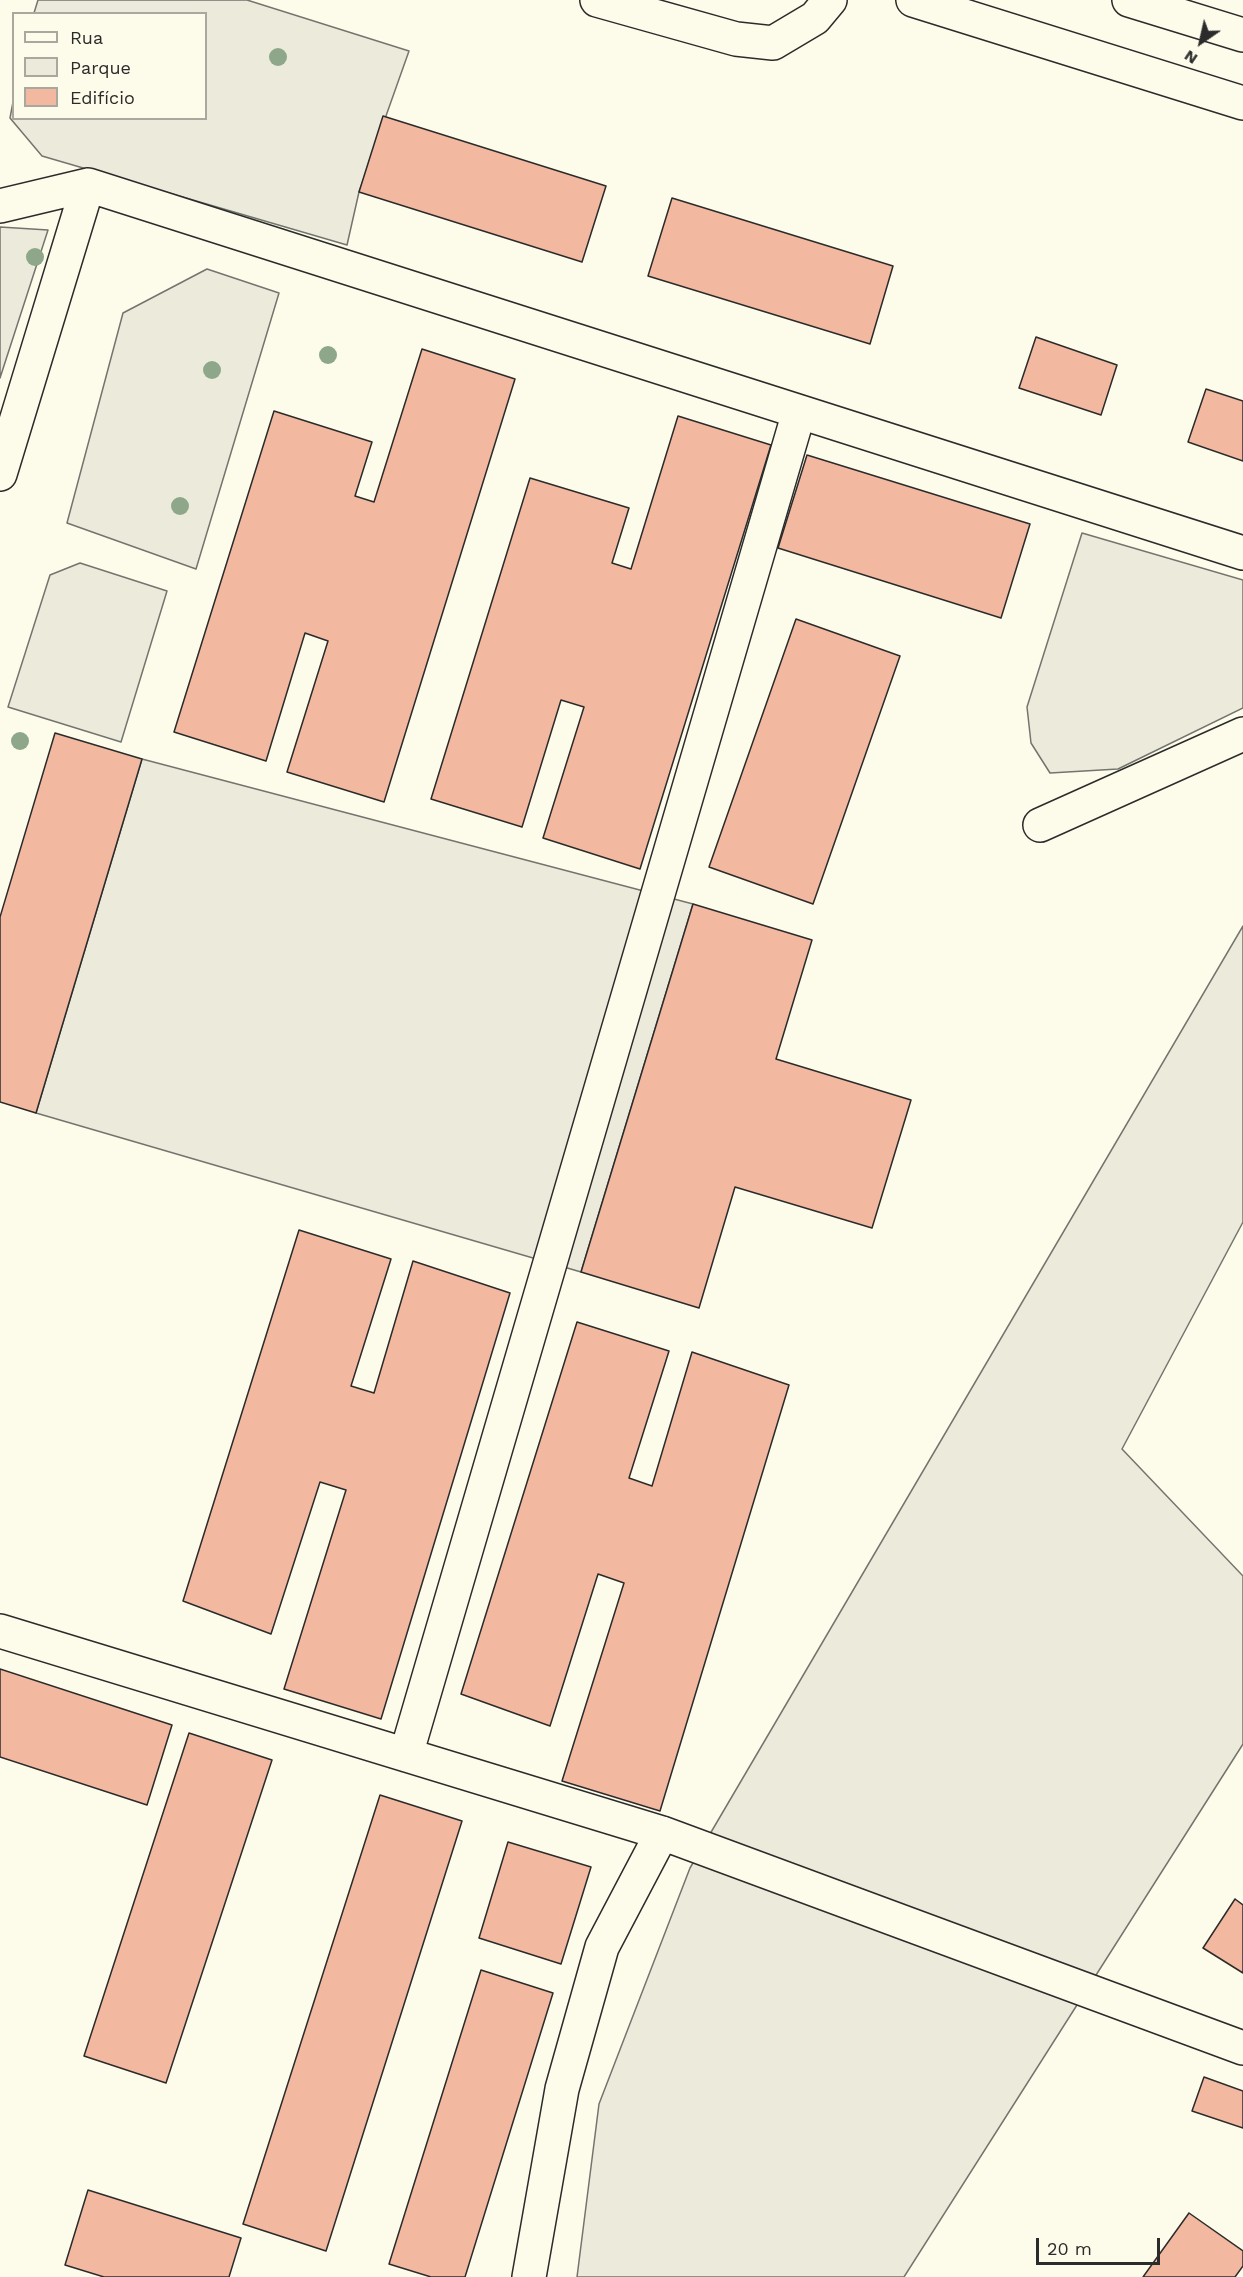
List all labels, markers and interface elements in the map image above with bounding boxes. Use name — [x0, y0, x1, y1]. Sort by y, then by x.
legend — [12, 12, 207, 120]
north arrow — [1171, 12, 1231, 72]
text: Rua — [70, 27, 103, 48]
text: N — [1180, 46, 1201, 69]
text: Parque — [70, 57, 131, 78]
text: Edifício — [70, 87, 135, 108]
scale bar — [1039, 2226, 1164, 2264]
text: 20 m — [1047, 2238, 1092, 2259]

